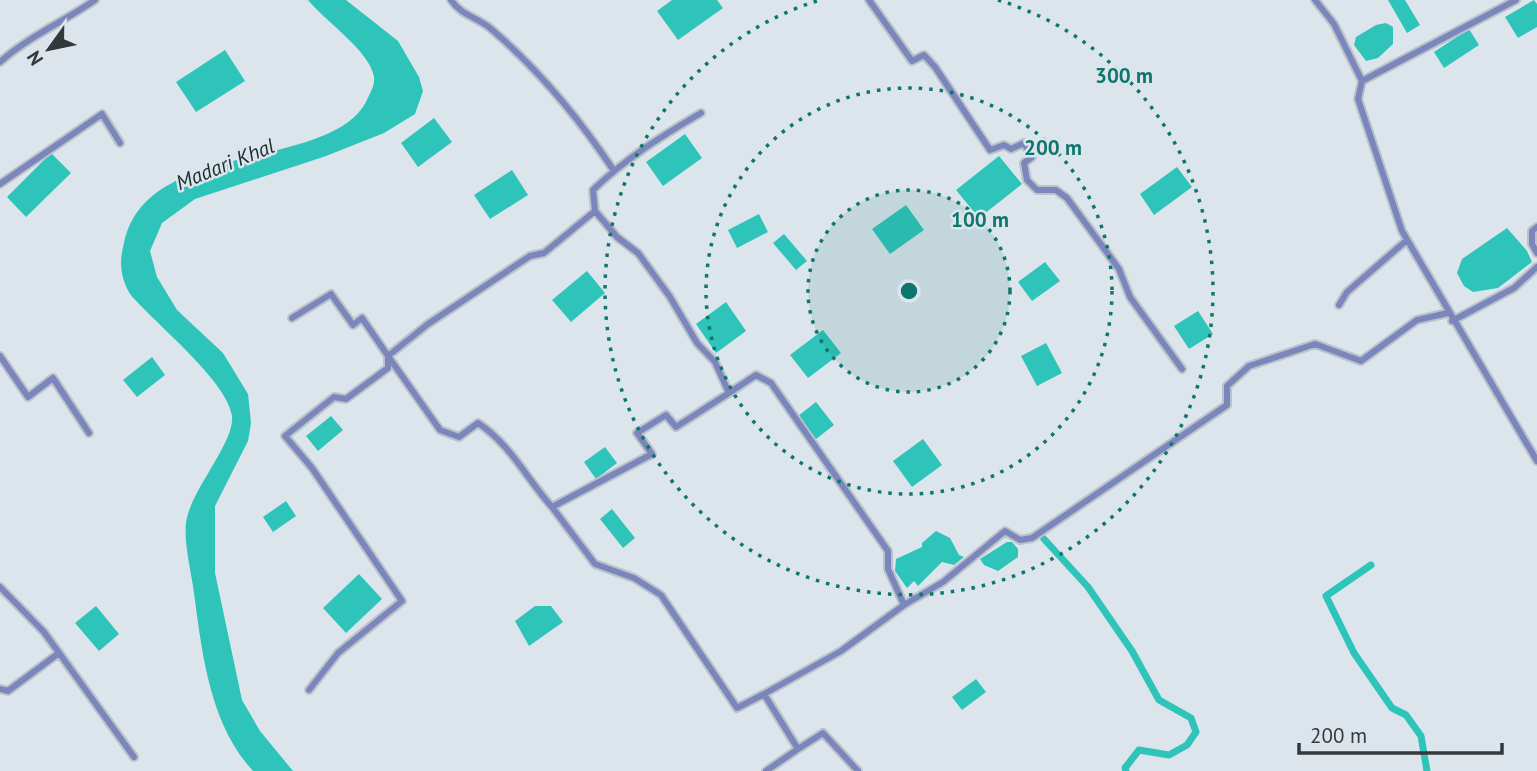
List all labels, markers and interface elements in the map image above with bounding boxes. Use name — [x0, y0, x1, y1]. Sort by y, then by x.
north arrow — [14, 14, 84, 84]
text: N — [21, 46, 48, 70]
text: 300 m — [1095, 62, 1153, 89]
water label: Madari Khal — [172, 132, 279, 196]
text: 200 m — [1024, 134, 1082, 161]
text: 100 m — [951, 206, 1009, 233]
centre of rings — [897, 279, 921, 303]
scale bar — [1299, 712, 1502, 756]
text: 200 m — [1310, 722, 1367, 749]

